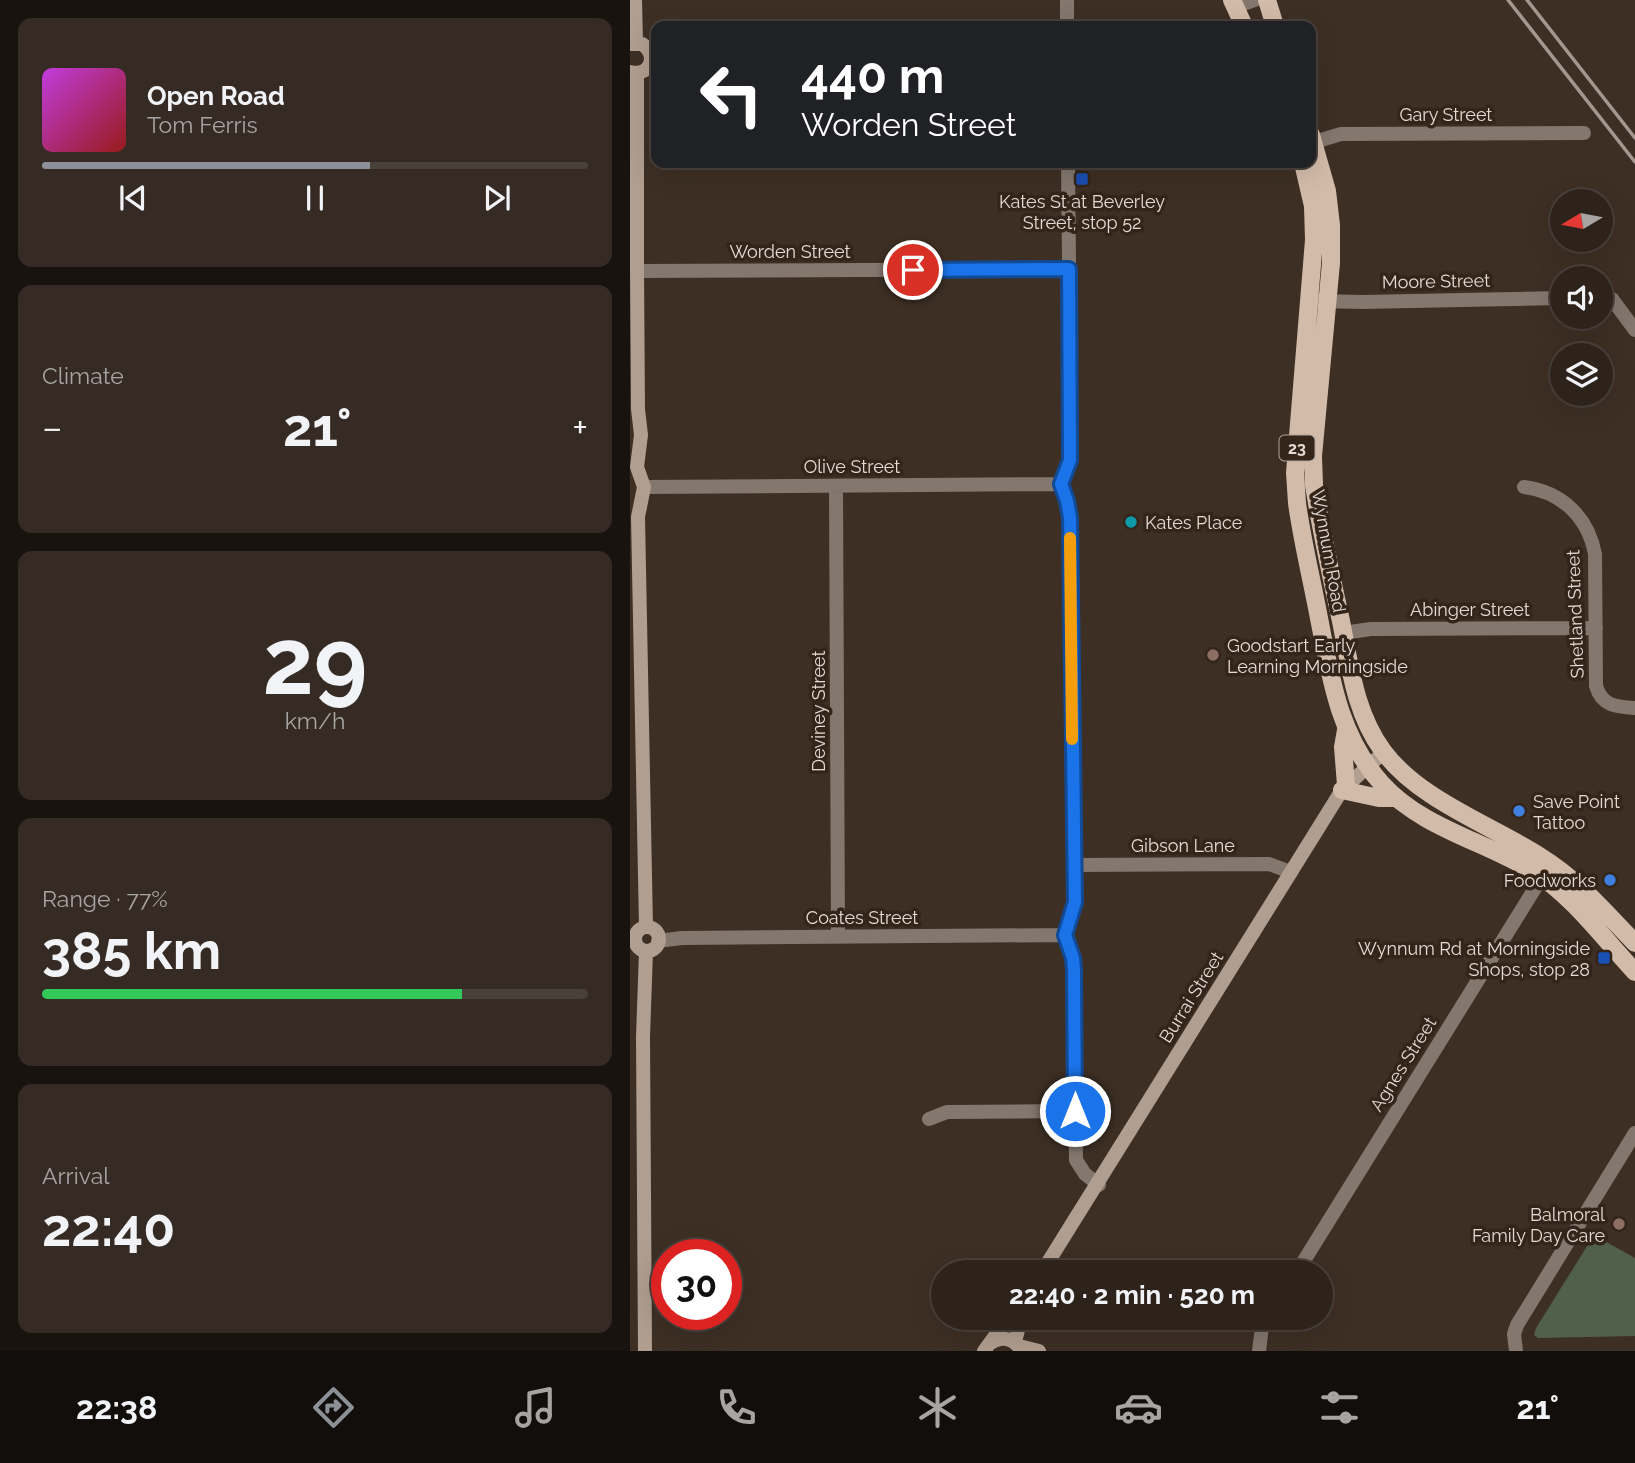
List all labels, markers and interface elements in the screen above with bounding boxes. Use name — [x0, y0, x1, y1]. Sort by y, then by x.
text: 440 m — [801, 47, 944, 104]
icon: left — [686, 49, 777, 140]
text: Open Road — [147, 81, 285, 111]
street label: Gary Street — [1400, 104, 1492, 125]
text: Worden Street — [801, 106, 1016, 143]
text: Tom Ferris — [147, 111, 258, 138]
marker: Kates St at Beverley Street, stop 52 — [1074, 171, 1090, 187]
icon: previous — [114, 179, 152, 217]
icon: pause — [296, 179, 334, 217]
icon: next — [478, 179, 516, 217]
north arrow — [1550, 189, 1614, 252]
map controls — [1550, 189, 1613, 406]
place label: Kates St at Beverley Street, stop 52 — [999, 191, 1165, 233]
pin — [883, 240, 943, 300]
street label: Worden Street — [729, 241, 851, 262]
icon: arrive — [894, 251, 932, 289]
button: sound — [1550, 266, 1613, 329]
street label: Moore Street — [1382, 270, 1490, 292]
button: layers — [1550, 343, 1613, 406]
text: Climate — [42, 362, 124, 389]
text: 21° — [283, 397, 352, 458]
text: − — [42, 405, 62, 450]
text: + — [572, 405, 588, 450]
road number: 23 — [1280, 436, 1314, 461]
street label: Olive Street — [804, 456, 900, 477]
street label: Wynnum Road — [1308, 488, 1350, 614]
place label: Kates Place — [1145, 512, 1243, 533]
marker: Kates Place — [1123, 514, 1139, 530]
street label: Shetland Street — [1562, 549, 1588, 679]
street label: Abinger Street — [1410, 599, 1530, 620]
text: 29 — [263, 608, 367, 715]
place label: Goodstart Early Learning Morningside — [1227, 635, 1408, 677]
marker: Goodstart Early Learning Morningside — [1205, 647, 1221, 663]
street label: Deviney Street — [808, 650, 829, 772]
text: km/h — [285, 707, 345, 734]
place label: Save Point Tattoo — [1533, 791, 1620, 833]
marker: Save Point Tattoo — [1511, 803, 1527, 819]
street label: Gibson Lane — [1131, 835, 1235, 856]
place label: Foodworks — [1504, 870, 1596, 891]
marker: Foodworks — [1602, 872, 1618, 888]
text: Range · 77% — [42, 885, 168, 912]
street label: Coates Street — [806, 907, 918, 928]
text: 385 km — [42, 920, 221, 981]
place label: Wynnum Rd at Morningside Shops, stop 28 — [1358, 938, 1590, 980]
street label: Burrai Street — [1155, 948, 1227, 1046]
marker: Wynnum Rd at Morningside Shops, stop 28 — [1596, 950, 1612, 966]
street label: Agnes Street — [1366, 1013, 1440, 1115]
position arrow — [1038, 1074, 1112, 1148]
text: Arrival — [42, 1162, 109, 1189]
text: 22:40 — [42, 1197, 175, 1258]
place label: Balmoral Family Day Care — [1472, 1204, 1605, 1246]
marker: Balmoral Family Day Care — [1611, 1216, 1627, 1232]
speed limit sign: 30 — [651, 1239, 742, 1330]
text: 22:40 · 2 min · 520 m — [1009, 1280, 1255, 1310]
icon: directions — [309, 1383, 358, 1432]
icon: music — [511, 1383, 560, 1432]
icon: phone — [712, 1383, 761, 1432]
icon: climate — [913, 1383, 962, 1432]
icon: car — [1114, 1383, 1163, 1432]
icon: filters — [1315, 1383, 1364, 1432]
text: 22:38 — [76, 1389, 157, 1426]
text: 21° — [1517, 1389, 1559, 1426]

